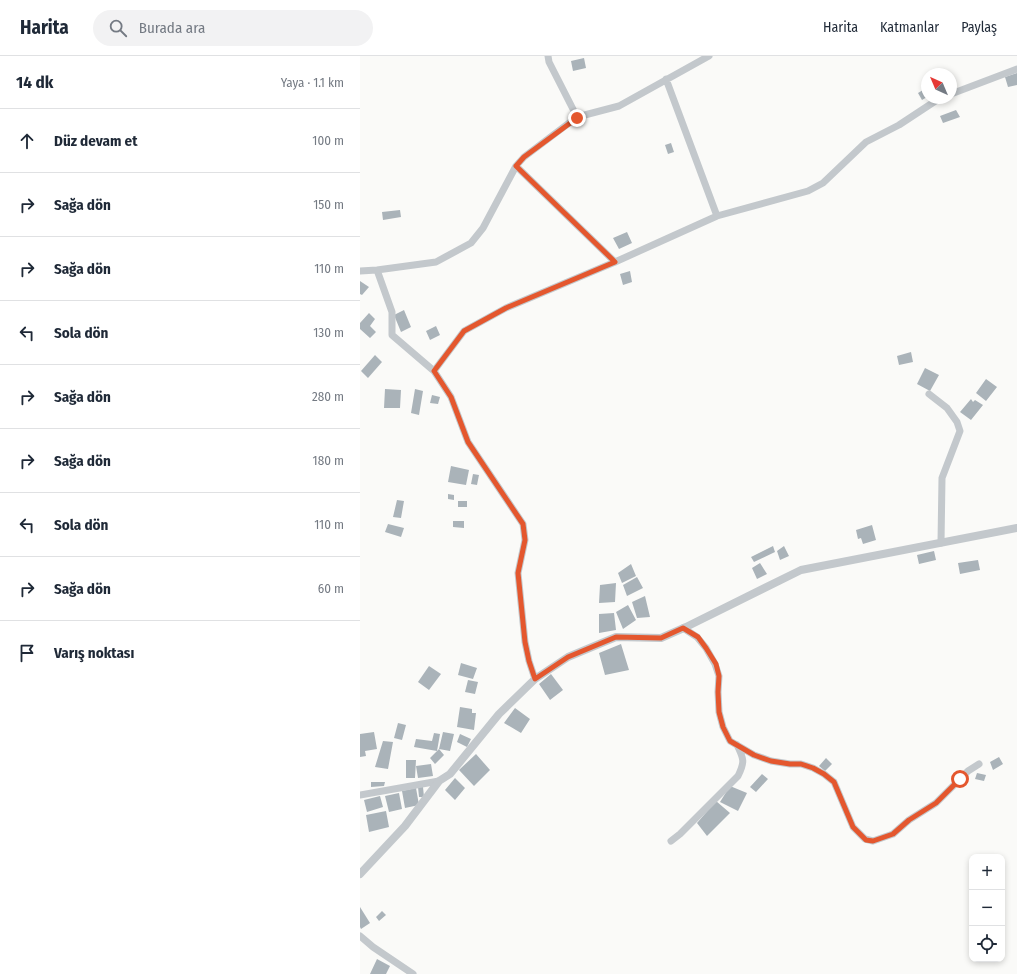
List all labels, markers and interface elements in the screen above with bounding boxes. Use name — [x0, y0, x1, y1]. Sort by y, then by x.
search box — [93, 10, 373, 46]
text: Harita — [20, 16, 69, 39]
icon: search — [107, 17, 129, 39]
text: Burada ara — [139, 19, 205, 37]
text: Harita — [823, 19, 858, 36]
text: Katmanlar — [880, 19, 939, 36]
text: Paylaş — [961, 19, 997, 36]
north arrow — [921, 68, 957, 104]
text: 14 dk — [16, 72, 53, 93]
text: Yaya · 1.1 km — [281, 75, 344, 90]
route end — [568, 109, 586, 127]
icon: ahead — [16, 130, 38, 152]
text: Düz devam et — [54, 132, 137, 150]
text: 100 m — [312, 133, 344, 148]
icon: right — [16, 194, 38, 216]
text: Sağa dön — [54, 196, 111, 214]
text: 150 m — [313, 197, 344, 212]
icon: right — [16, 258, 38, 280]
text: Sağa dön — [54, 260, 111, 278]
text: 110 m — [314, 261, 344, 276]
icon: left — [16, 322, 38, 344]
text: Sola dön — [54, 324, 108, 342]
text: 130 m — [313, 325, 344, 340]
icon: right — [16, 386, 38, 408]
text: Sağa dön — [54, 388, 111, 406]
text: 280 m — [312, 389, 344, 404]
icon: right — [16, 450, 38, 472]
text: Sağa dön — [54, 452, 111, 470]
text: 180 m — [313, 453, 344, 468]
icon: left — [16, 514, 38, 536]
text: Sola dön — [54, 516, 108, 534]
text: 110 m — [314, 517, 344, 532]
icon: right — [16, 578, 38, 600]
text: Sağa dön — [54, 580, 111, 598]
text: 60 m — [318, 581, 344, 596]
icon: arrive — [16, 642, 38, 664]
text: Varış noktası — [54, 644, 134, 662]
route start — [951, 770, 969, 788]
map controls — [969, 854, 1005, 962]
button: + — [969, 854, 1005, 890]
button: − — [969, 890, 1005, 926]
button: locate — [969, 926, 1005, 962]

